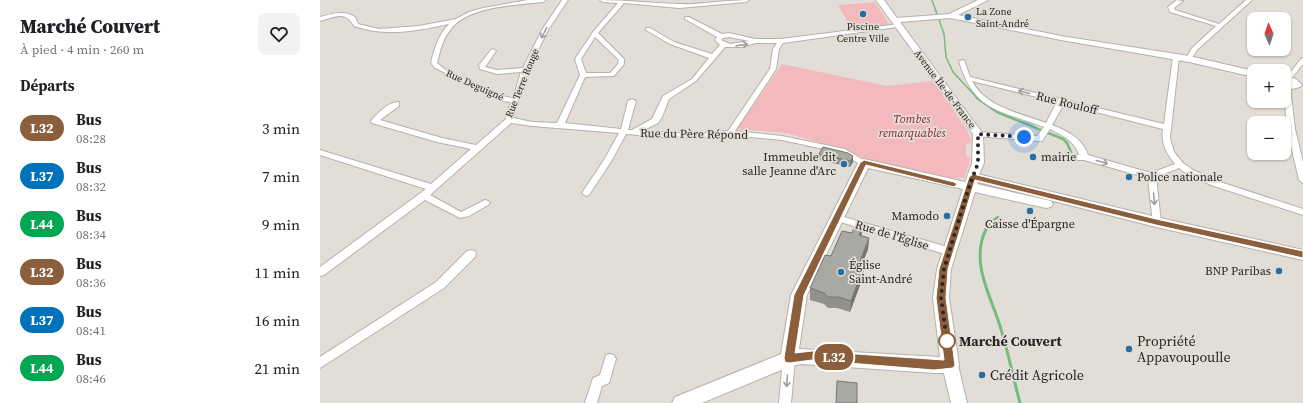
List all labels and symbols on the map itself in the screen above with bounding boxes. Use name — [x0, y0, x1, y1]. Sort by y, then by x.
place label: La Zone Saint-André — [976, 5, 1029, 30]
marker: Piscine Centre Ville — [858, 9, 868, 19]
marker: La Zone Saint-André — [963, 12, 973, 22]
north arrow — [1247, 12, 1291, 56]
place label: Piscine Centre Ville — [837, 20, 889, 45]
one-way arrow — [539, 27, 547, 39]
one-way arrow — [735, 41, 748, 49]
street label: Rue Terre Rouge — [502, 47, 542, 119]
street label: Avenue Île-de-France — [911, 47, 979, 131]
street label: Rue Deguigné — [444, 66, 506, 104]
one-way arrow — [1017, 88, 1030, 95]
street label: Rue Rouloff — [1035, 88, 1100, 119]
park label: Tombes remarquables — [878, 111, 946, 141]
street label: Rue du Père Répond — [640, 125, 748, 143]
your location — [1014, 127, 1034, 147]
place label: Immeuble dit salle Jeanne d'Arc — [742, 149, 836, 179]
place label: mairie — [1041, 149, 1076, 165]
marker: mairie — [1028, 152, 1038, 162]
marker: Immeuble dit salle Jeanne d'Arc — [839, 159, 849, 169]
one-way arrow — [1095, 159, 1108, 166]
place label: Police nationale — [1137, 169, 1223, 185]
marker: Police nationale — [1124, 172, 1134, 182]
one-way arrow — [1150, 192, 1157, 205]
marker: Caisse d'Épargne — [1025, 206, 1035, 216]
place label: Mamodo — [892, 208, 939, 224]
marker: Mamodo — [942, 211, 952, 221]
street label: Rue de l'Église — [853, 216, 931, 254]
place label: Caisse d'Épargne — [985, 216, 1075, 232]
place label: Église Saint-André — [849, 257, 912, 287]
place label: BNP Paribas — [1205, 263, 1271, 279]
marker: BNP Paribas — [1274, 266, 1284, 276]
marker: Église Saint-André — [836, 267, 846, 277]
place label: Marché Couvert — [959, 331, 1062, 351]
place label: Propriété Appavoupoulle — [1137, 331, 1231, 367]
marker: Marché Couvert — [938, 332, 956, 350]
line badge: L32 — [811, 344, 857, 370]
marker: Propriété Appavoupoulle — [1124, 344, 1134, 354]
place label: Crédit Agricole — [990, 365, 1084, 385]
marker: Crédit Agricole — [977, 370, 987, 380]
one-way arrow — [784, 374, 791, 387]

